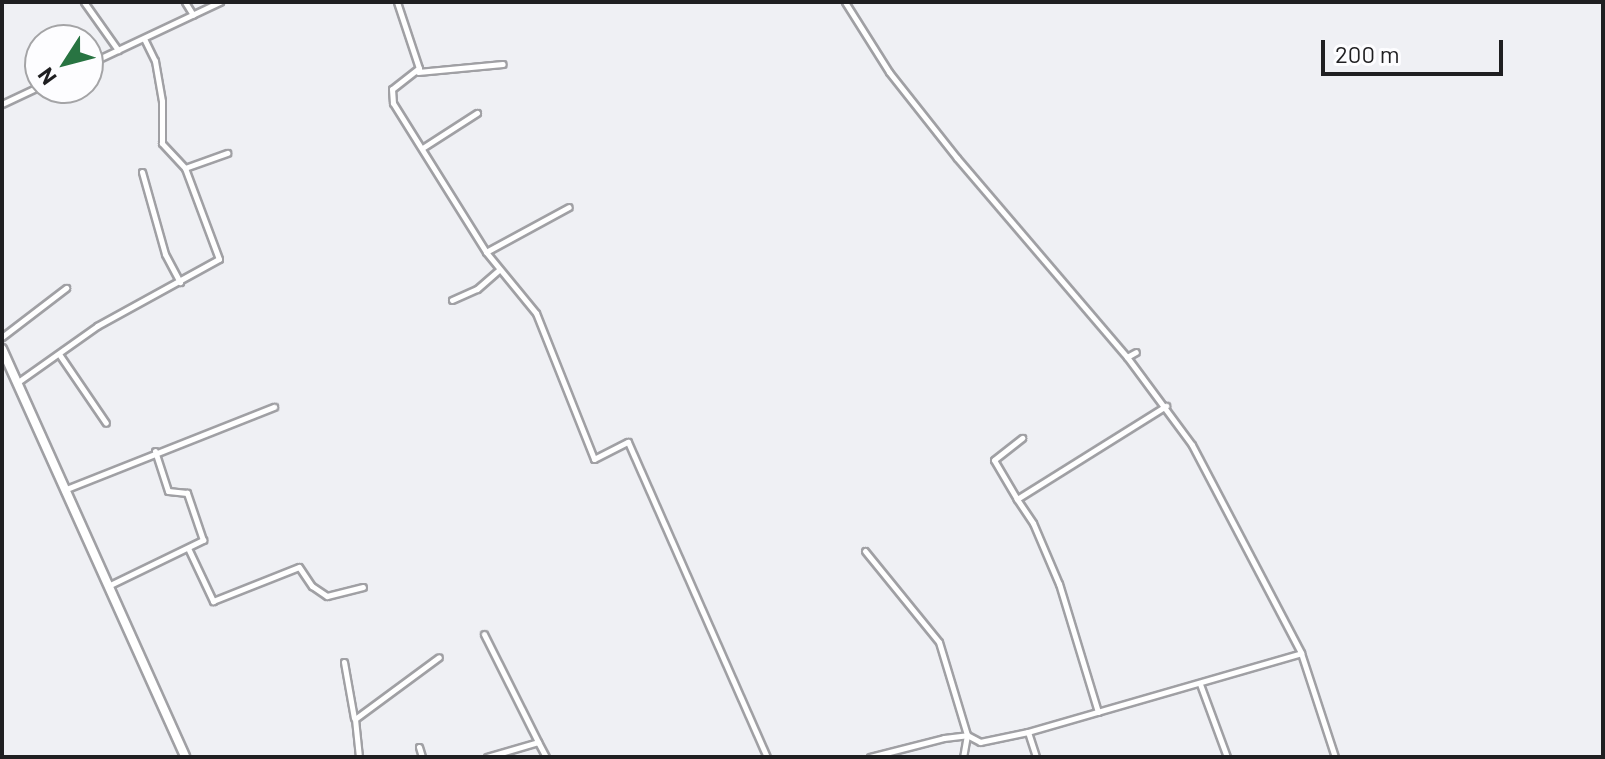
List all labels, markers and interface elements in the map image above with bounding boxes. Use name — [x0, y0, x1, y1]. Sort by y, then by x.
north arrow — [24, 24, 104, 104]
scale bar — [1325, 24, 1507, 74]
text: 200 m — [1335, 39, 1400, 68]
text: N — [31, 63, 61, 91]

